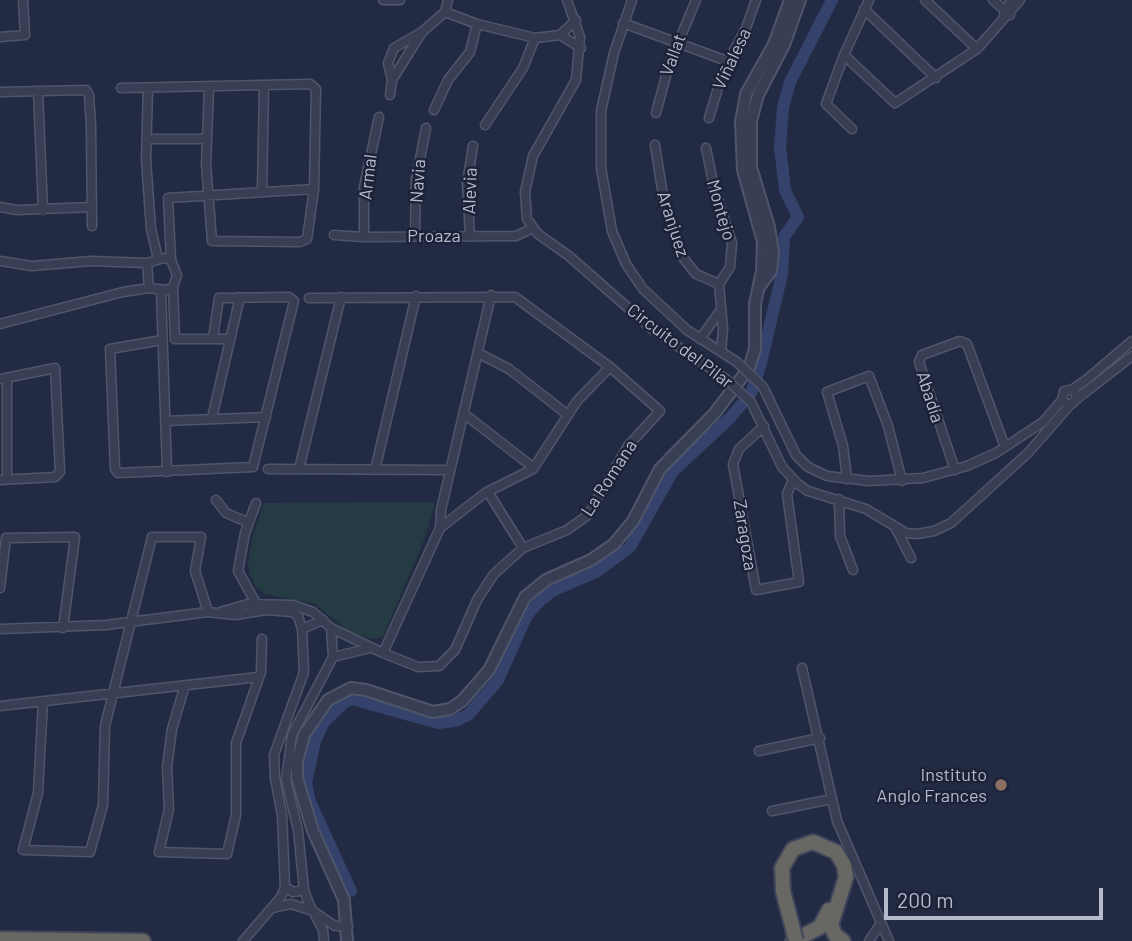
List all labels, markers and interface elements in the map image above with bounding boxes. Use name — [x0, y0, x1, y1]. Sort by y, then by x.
street label: Viñalesa — [708, 25, 756, 93]
street label: Vallat — [656, 31, 690, 79]
street label: Armal — [354, 153, 382, 201]
street label: Navia — [406, 159, 430, 203]
street label: Alevia — [458, 167, 482, 215]
street label: Montejo — [702, 177, 740, 243]
street label: Aranjuez — [652, 188, 694, 260]
street label: Proaza — [407, 225, 461, 247]
street label: Circuito del Pilar — [623, 299, 737, 393]
street label: Abadía — [912, 369, 948, 425]
street label: La Romana — [576, 436, 642, 520]
street label: Zaragoza — [729, 498, 761, 572]
place label: Instituto Anglo Frances — [876, 764, 987, 806]
marker: Instituto Anglo Frances — [993, 777, 1009, 793]
scale bar — [887, 874, 1106, 918]
text: 200 m — [897, 887, 954, 912]

